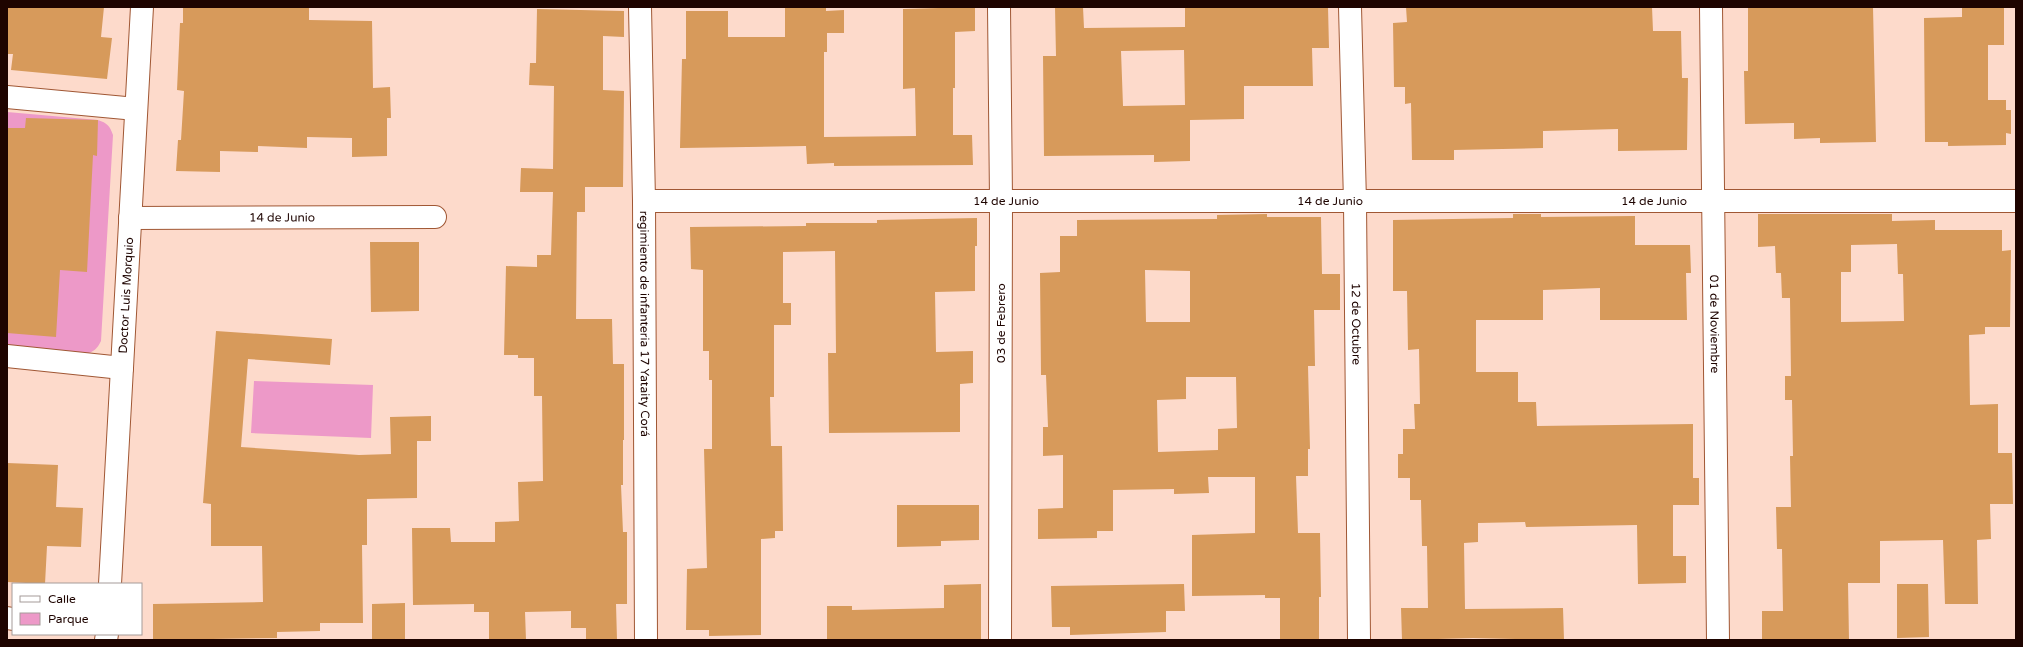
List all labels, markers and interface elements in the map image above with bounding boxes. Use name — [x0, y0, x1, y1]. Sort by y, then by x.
street label: 14 de Junio — [973, 194, 1039, 208]
street label: 14 de Junio — [1297, 194, 1363, 208]
street label: 14 de Junio — [1621, 194, 1687, 208]
street label: 14 de Junio — [249, 210, 315, 225]
street label: regimiento de infanteria 17 Yataity Corá — [637, 211, 652, 437]
street label: Doctor Luis Morquio — [116, 237, 136, 354]
street label: 01 de Noviembre — [1707, 275, 1722, 373]
street label: 03 de Febrero — [994, 283, 1008, 363]
street label: 12 de Octubre — [1349, 283, 1363, 365]
legend — [12, 583, 142, 635]
text: Calle — [48, 592, 76, 606]
text: Parque — [48, 612, 89, 626]

